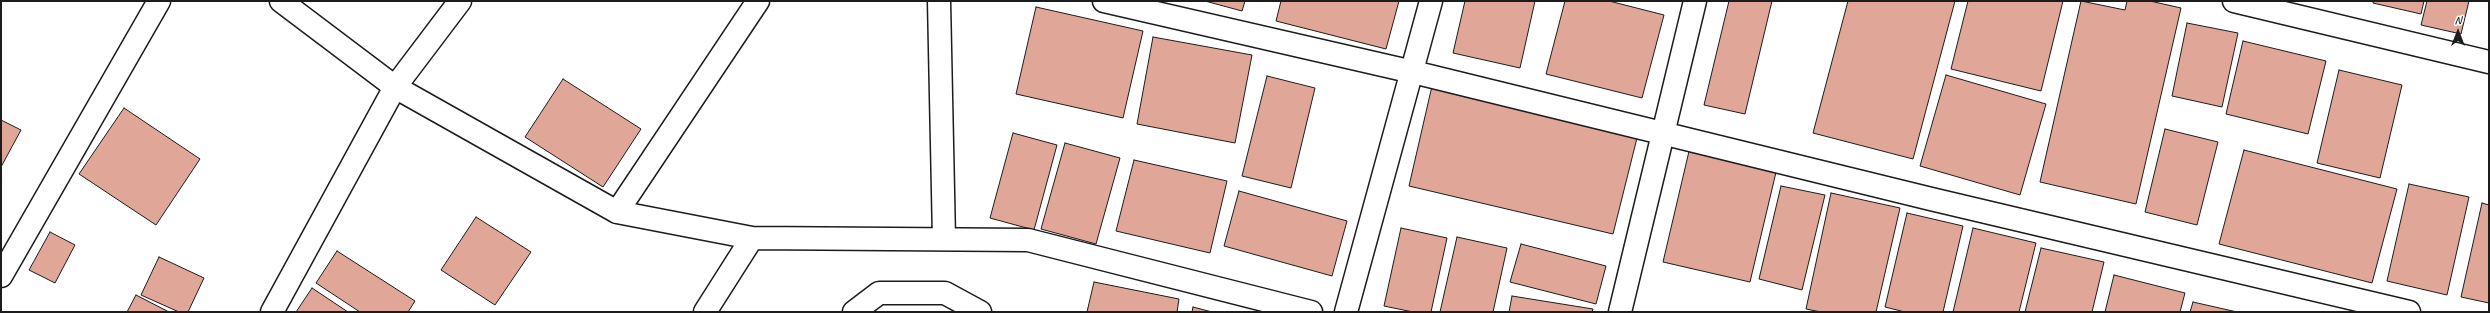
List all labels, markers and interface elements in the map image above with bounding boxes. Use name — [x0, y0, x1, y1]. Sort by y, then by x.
north arrow — [2438, 12, 2478, 52]
text: N — [2455, 13, 2461, 27]

